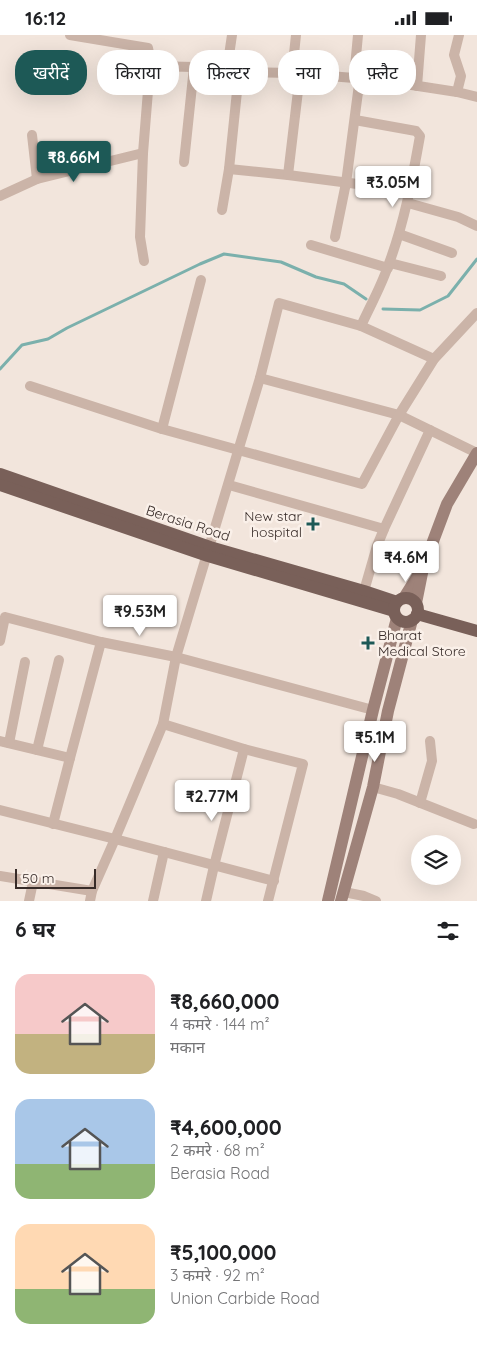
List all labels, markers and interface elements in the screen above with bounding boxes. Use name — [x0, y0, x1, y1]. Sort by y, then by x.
text: 16:12 — [25, 6, 66, 30]
chip: खरीदें — [15, 50, 87, 95]
chip: किराया — [97, 50, 179, 95]
chip: फ़िल्टर — [189, 50, 268, 95]
chip: नया — [278, 50, 339, 95]
chip: फ़्लैट — [349, 50, 416, 95]
pin: ₹8.66M — [33, 141, 115, 183]
text: ₹8.66M — [48, 147, 100, 167]
pin: ₹3.05M — [352, 165, 434, 208]
text: ₹3.05M — [366, 172, 420, 192]
street label: Berasia Road — [144, 501, 232, 545]
place label: New star hospital — [244, 507, 303, 541]
marker: New star hospital — [306, 517, 320, 531]
pin: ₹4.6M — [371, 541, 441, 583]
text: ₹4.6M — [384, 547, 428, 567]
pin: ₹9.53M — [99, 595, 181, 637]
text: ₹9.53M — [114, 601, 166, 621]
place label: Bharat Medical Store — [378, 626, 466, 660]
marker: Bharat Medical Store — [362, 637, 374, 649]
pin: ₹5.1M — [340, 721, 410, 763]
text: ₹5.1M — [355, 727, 395, 747]
pin: ₹2.77M — [171, 779, 253, 822]
text: ₹2.77M — [186, 786, 238, 806]
map controls — [411, 835, 461, 885]
button: layers — [411, 835, 461, 885]
scale bar — [15, 866, 96, 889]
text: 50 m — [22, 869, 55, 887]
text: 6 घर — [15, 916, 55, 942]
icon: filters — [434, 917, 462, 945]
text: ₹8,660,000 — [170, 988, 279, 1014]
icon: home — [55, 994, 115, 1054]
text: 4 कमरे · 144 m² — [170, 1014, 270, 1034]
text: मकान — [170, 1037, 205, 1057]
text: ₹4,600,000 — [170, 1114, 282, 1140]
icon: home — [55, 1119, 115, 1179]
text: 2 कमरे · 68 m² — [170, 1140, 265, 1160]
text: Berasia Road — [170, 1163, 270, 1183]
text: ₹5,100,000 — [170, 1239, 276, 1265]
icon: home — [55, 1244, 115, 1304]
text: 3 कमरे · 92 m² — [170, 1265, 265, 1285]
text: Union Carbide Road — [170, 1288, 320, 1308]

